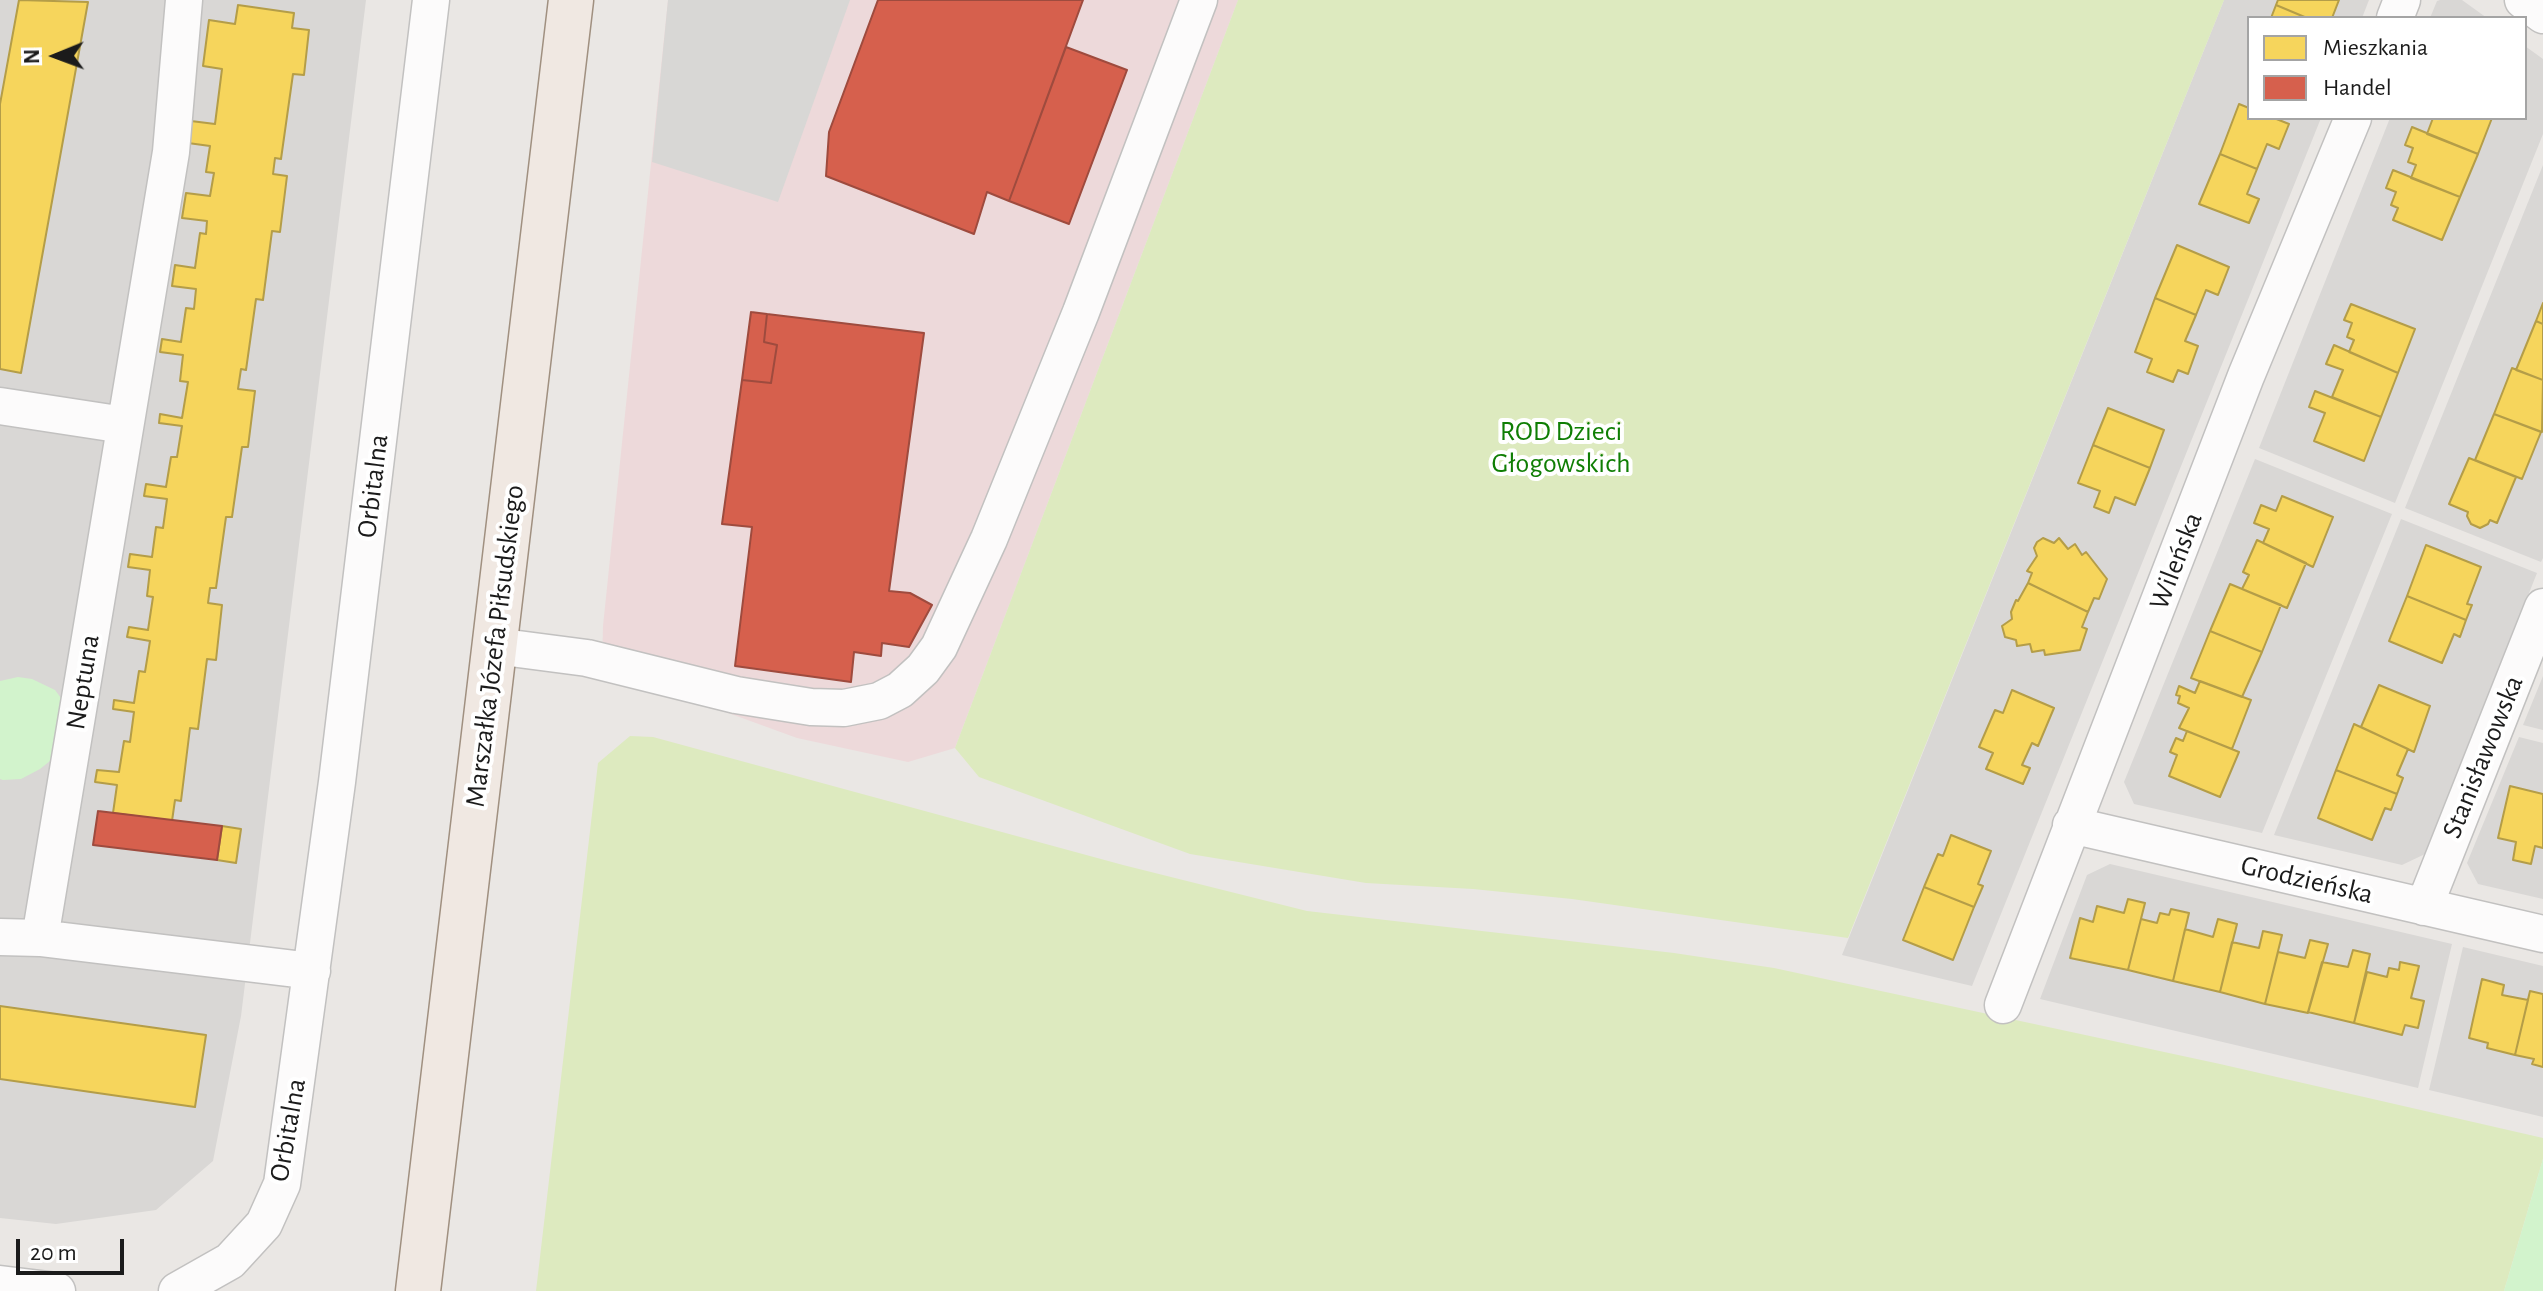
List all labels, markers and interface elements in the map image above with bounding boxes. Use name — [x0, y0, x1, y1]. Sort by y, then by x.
north arrow — [16, 16, 96, 96]
legend — [2247, 16, 2527, 120]
text: Mieszkania — [2323, 36, 2428, 60]
text: N — [21, 49, 43, 64]
text: Handel — [2323, 76, 2392, 100]
park label: ROD Dzieci Głogowskich — [1492, 415, 1630, 481]
street label: Orbitalna — [350, 432, 396, 540]
street label: Marszałka Józefa Piłsudskiego — [459, 483, 531, 809]
street label: Wileńska — [2142, 508, 2210, 614]
street label: Neptuna — [59, 632, 107, 732]
street label: Stanisławowska — [2435, 671, 2531, 843]
street label: Grodzieńska — [2238, 848, 2376, 912]
street label: Orbitalna — [262, 1076, 314, 1184]
scale bar — [20, 1223, 128, 1273]
text: 20 m — [30, 1241, 77, 1265]

